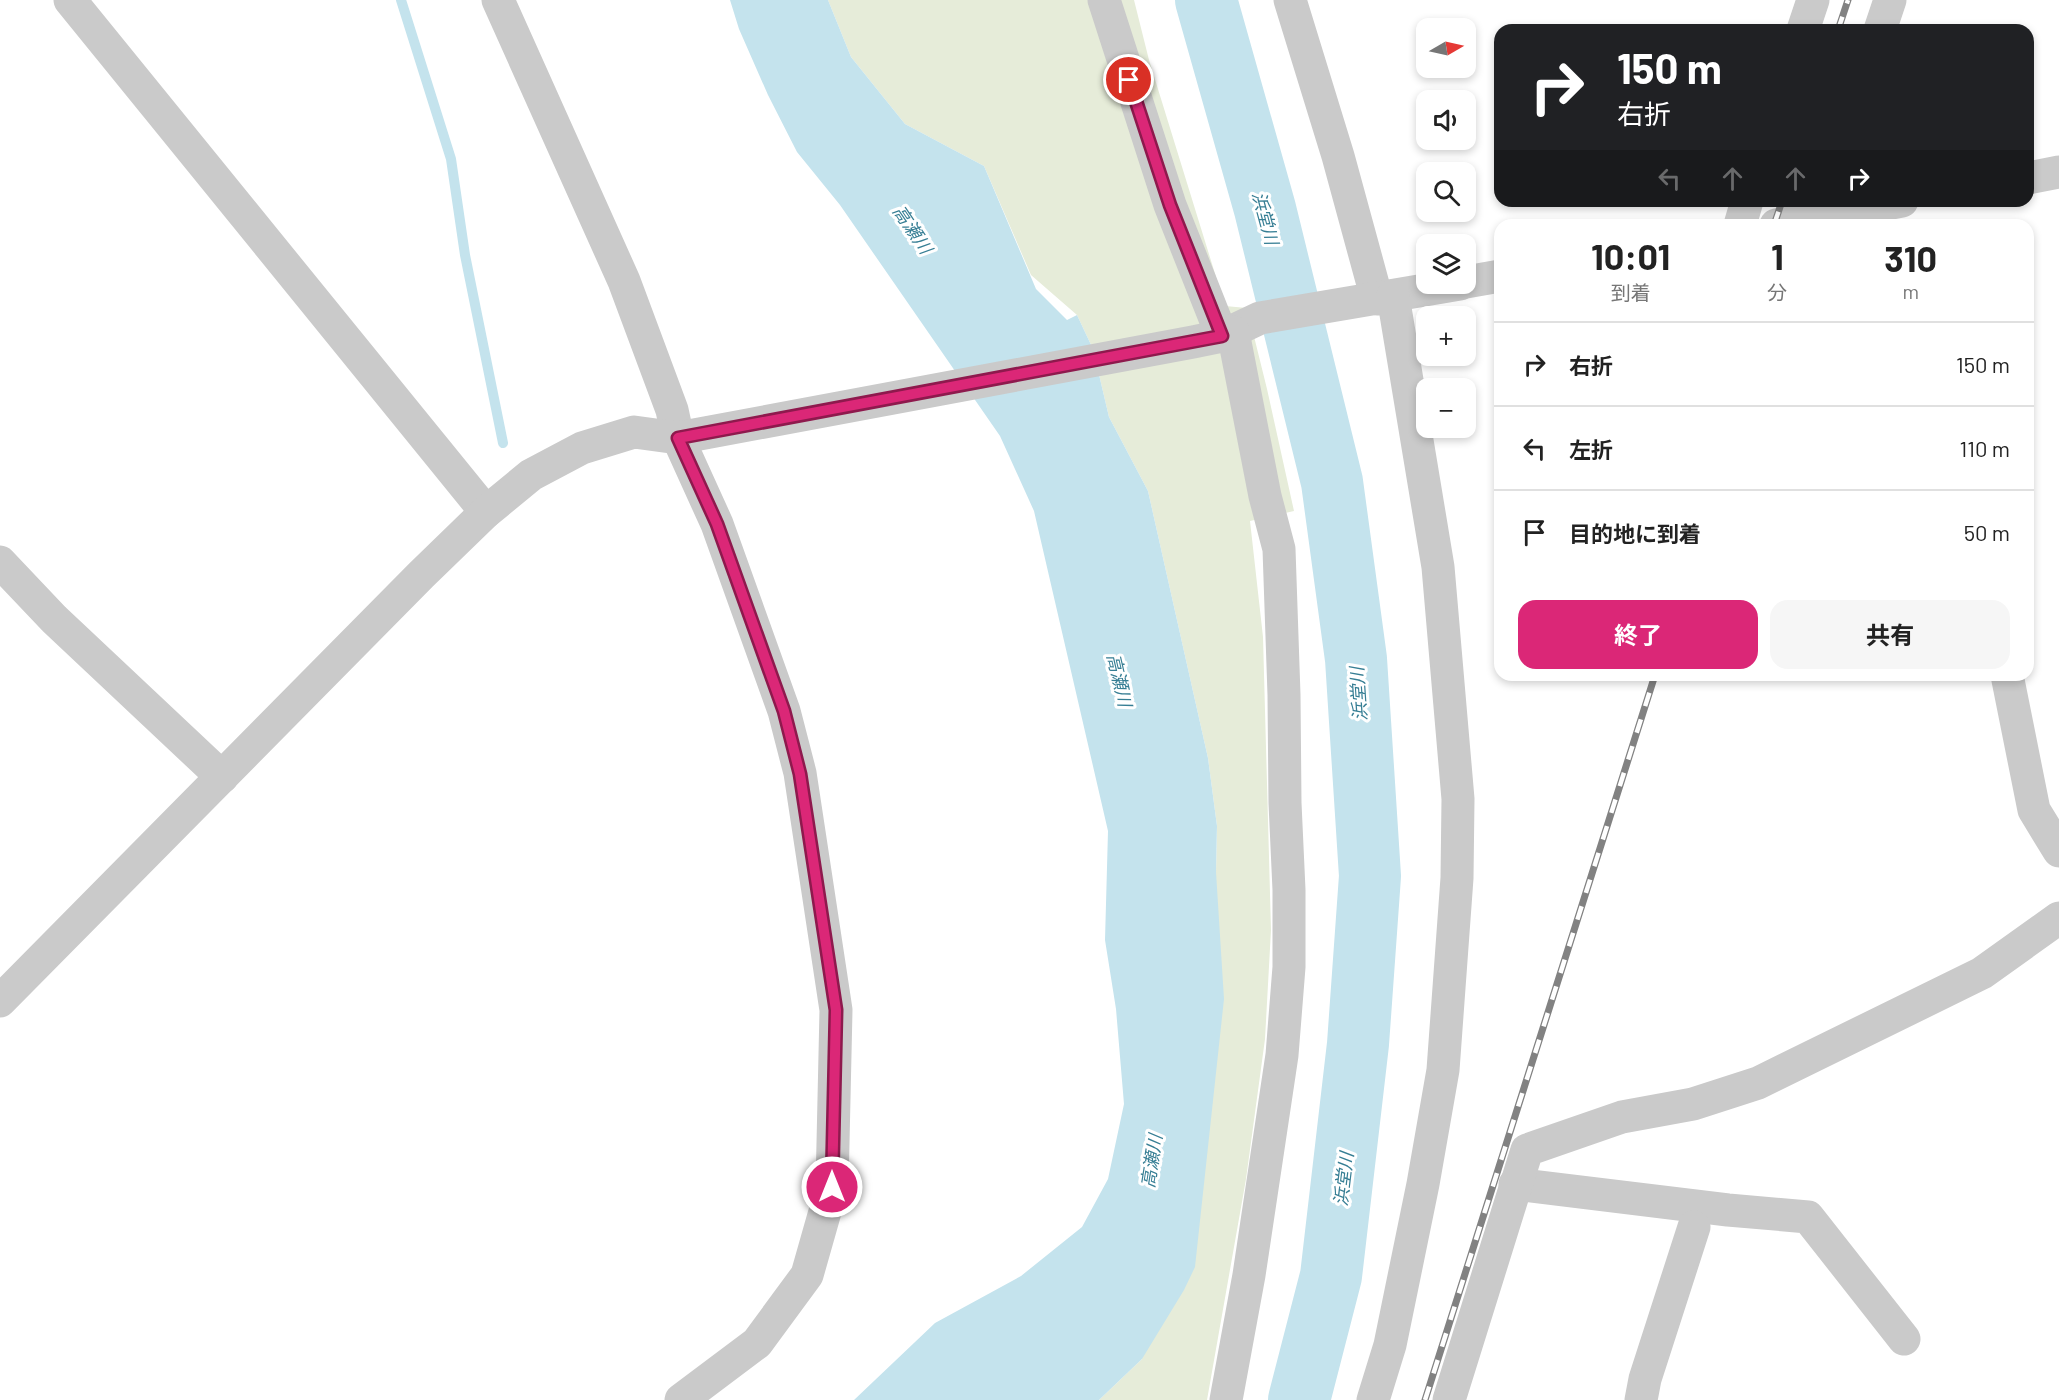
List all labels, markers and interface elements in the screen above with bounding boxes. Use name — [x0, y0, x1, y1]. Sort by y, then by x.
north arrow — [1416, 18, 1476, 78]
map controls — [1416, 18, 1476, 438]
text: 150 m — [1617, 42, 1722, 92]
icon: right — [1518, 48, 1596, 126]
pin — [1103, 54, 1154, 105]
icon: arrive — [1112, 63, 1145, 96]
button: sound — [1416, 90, 1476, 150]
text: 右折 — [1617, 97, 1671, 129]
button: search — [1416, 162, 1476, 222]
icon: left — [1653, 162, 1686, 195]
icon: ahead — [1716, 162, 1749, 195]
icon: ahead — [1779, 162, 1812, 195]
icon: right — [1842, 162, 1875, 195]
water label: 浜堂川 — [1248, 189, 1284, 249]
water label: 高瀬川 — [889, 200, 938, 259]
button: layers — [1416, 234, 1476, 294]
text: 10:01 — [1591, 234, 1670, 277]
text: 1 — [1771, 234, 1784, 277]
text: 310 — [1884, 236, 1937, 279]
text: m — [1902, 279, 1919, 303]
text: 到着 — [1611, 280, 1651, 304]
text: 分 — [1767, 280, 1787, 304]
button: + — [1416, 306, 1476, 366]
icon: right — [1518, 348, 1551, 381]
text: 150 m — [1956, 351, 2010, 377]
text: 右折 — [1569, 352, 1613, 378]
button: − — [1416, 378, 1476, 438]
icon: left — [1518, 432, 1551, 465]
text: 110 m — [1960, 435, 2010, 461]
text: 左折 — [1569, 436, 1613, 462]
icon: arrive — [1518, 516, 1551, 549]
text: 50 m — [1964, 519, 2010, 545]
text: 目的地に到着 — [1569, 520, 1701, 546]
button: 終了 — [1518, 600, 1758, 669]
button: 共有 — [1770, 600, 2010, 669]
water label: 高瀬川 — [1103, 651, 1137, 711]
water label: 浜堂川 — [1345, 664, 1371, 722]
water label: 高瀬川 — [1136, 1131, 1166, 1189]
water label: 浜堂川 — [1329, 1149, 1357, 1207]
position arrow — [800, 1155, 864, 1219]

